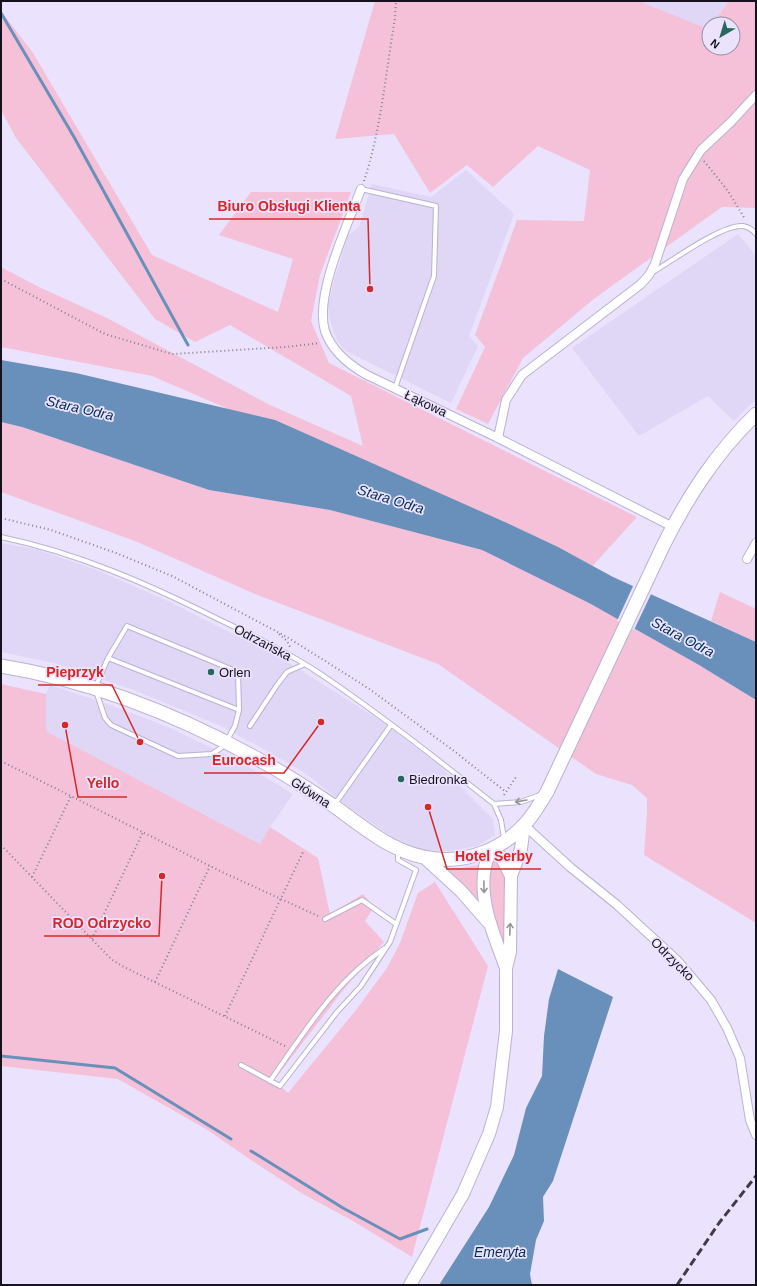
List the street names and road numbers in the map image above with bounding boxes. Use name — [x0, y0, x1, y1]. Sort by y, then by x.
street label: Łąkowa — [402, 387, 450, 420]
street label: Odrzańska — [231, 621, 295, 664]
street label: Główna — [288, 774, 334, 811]
street label: Odrzycko — [648, 935, 697, 984]

